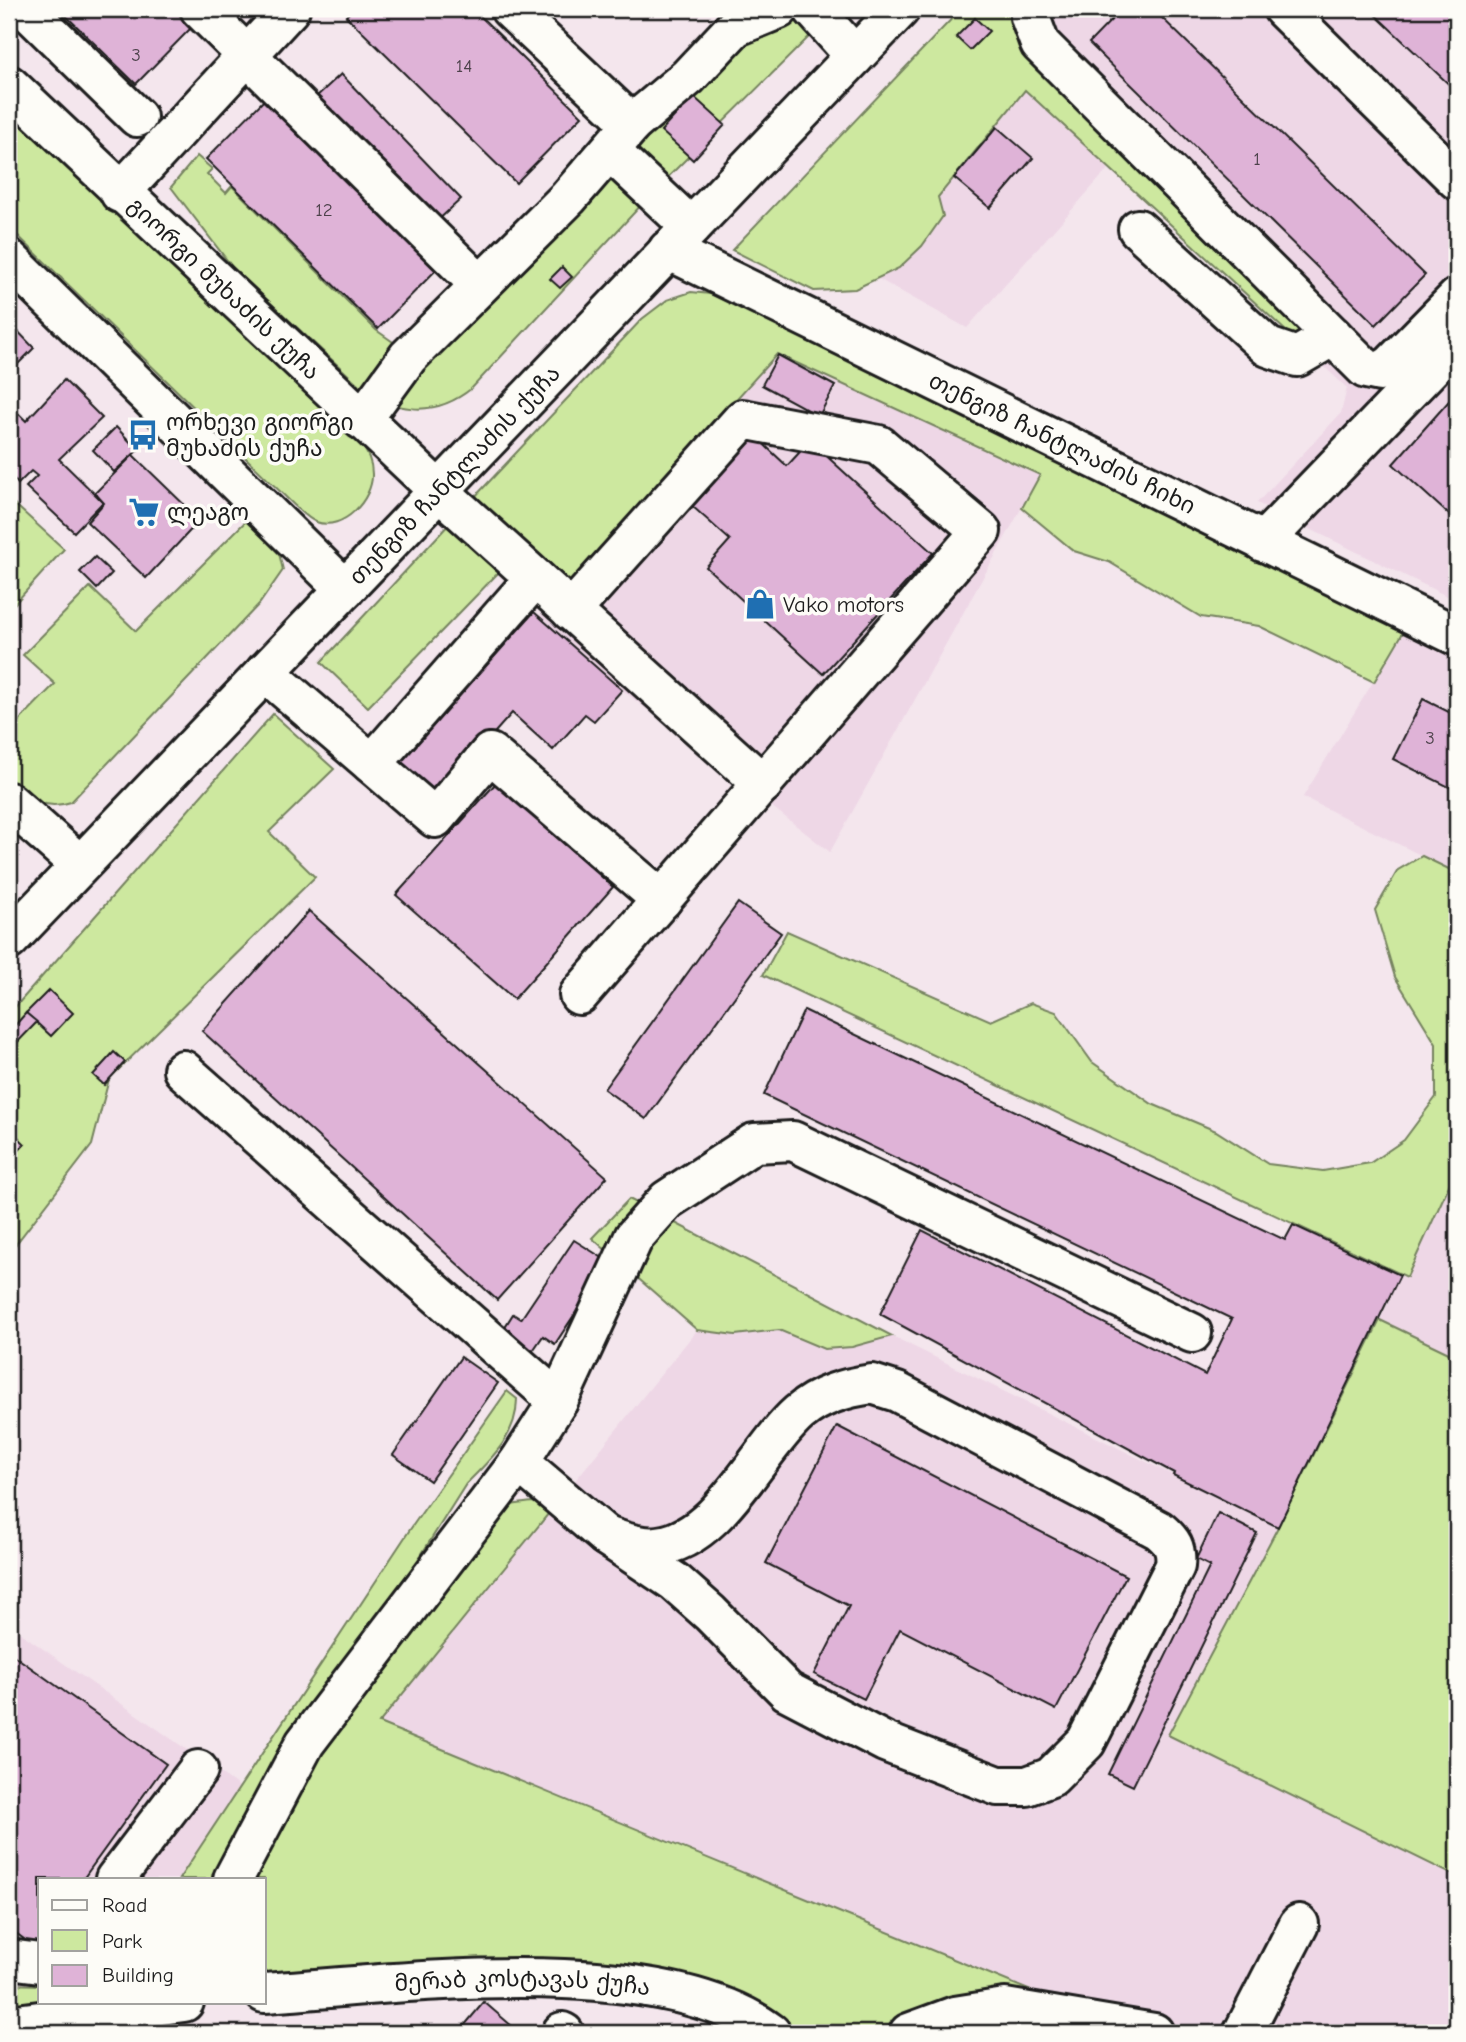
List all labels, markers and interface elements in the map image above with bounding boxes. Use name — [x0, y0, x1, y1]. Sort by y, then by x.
house number: 3 — [131, 44, 141, 66]
house number: 14 — [456, 55, 472, 77]
house number: 1 — [1253, 148, 1261, 170]
street label: გიორგი მუხაძის ქუჩა — [123, 191, 326, 385]
house number: 12 — [315, 199, 333, 221]
street label: თენგიზ ჩანტლაძის ქუჩა — [343, 360, 565, 590]
street label: თენგიზ ჩანტლაძის ჩიხი — [925, 366, 1200, 520]
place label: ორხევი გიორგი მუხაძის ქუჩა — [166, 409, 354, 462]
bus stop icon: ორხევი გიორგი მუხაძის ქუჩა — [126, 418, 160, 452]
supermarket icon: ლეაგო — [127, 495, 161, 529]
place label: ლეაგო — [167, 499, 249, 526]
shop icon: Vako motors — [743, 587, 777, 621]
place label: Vako motors — [783, 591, 904, 618]
house number: 3 — [1425, 727, 1435, 749]
legend — [38, 1878, 266, 2004]
text: Road — [102, 1893, 147, 1917]
text: Park — [102, 1929, 142, 1953]
text: Building — [102, 1963, 174, 1987]
street label: მერაბ კოსტავას ქუჩა — [394, 1965, 652, 2001]

